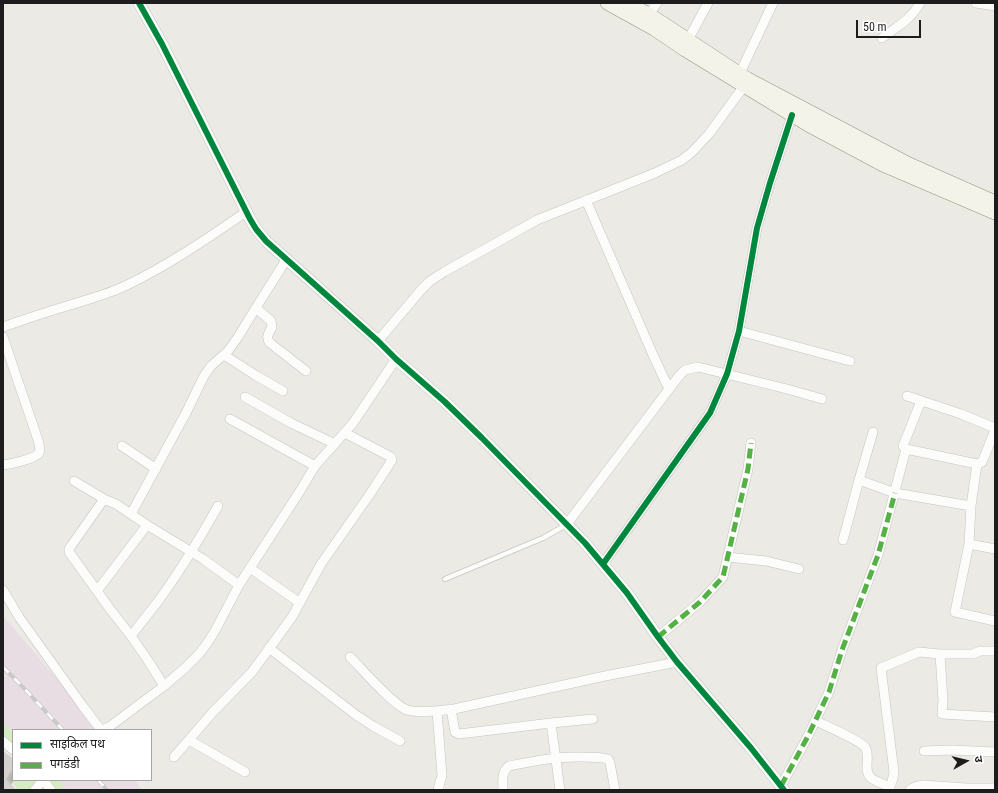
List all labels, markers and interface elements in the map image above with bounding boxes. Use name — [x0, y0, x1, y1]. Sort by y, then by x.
scale bar — [858, 12, 923, 38]
text: 50 m — [863, 20, 887, 34]
legend — [12, 729, 152, 781]
text: साइकिल पथ — [50, 737, 105, 751]
north arrow — [946, 741, 986, 781]
text: उ — [971, 755, 985, 763]
text: पगडंडी — [50, 757, 80, 771]

